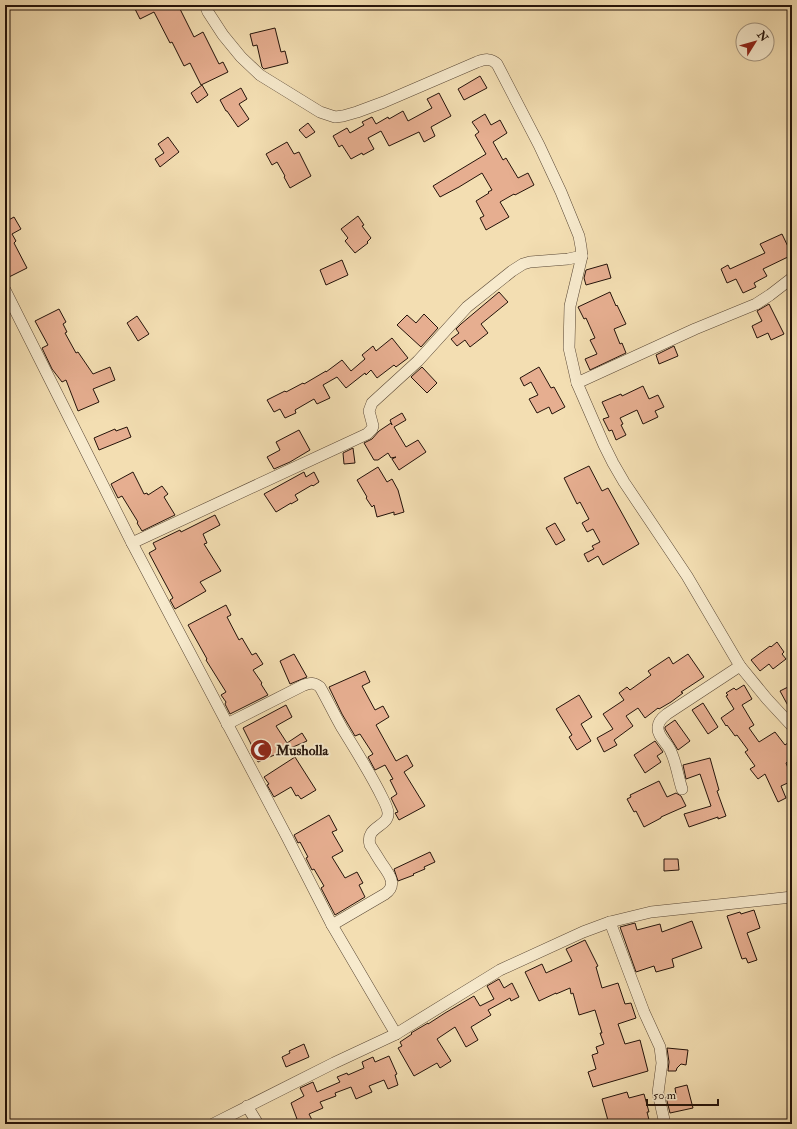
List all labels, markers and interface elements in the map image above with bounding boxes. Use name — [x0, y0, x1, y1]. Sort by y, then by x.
north arrow — [735, 22, 775, 62]
text: N — [754, 28, 771, 45]
mosque icon: Musholla — [248, 737, 274, 763]
place label: Musholla — [275, 742, 330, 759]
scale bar — [647, 1081, 718, 1107]
text: 50 m — [653, 1088, 677, 1103]

